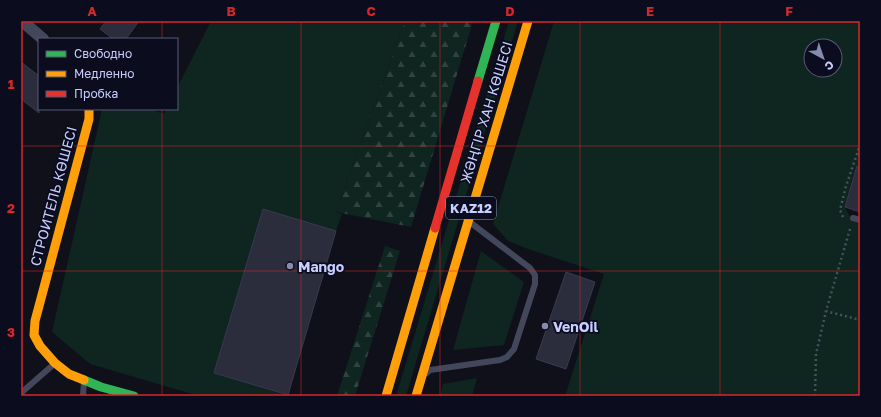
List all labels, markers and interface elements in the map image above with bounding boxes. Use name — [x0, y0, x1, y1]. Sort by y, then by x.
text: A — [87, 3, 97, 19]
text: B — [226, 3, 236, 19]
text: C — [366, 3, 376, 19]
text: D — [505, 3, 515, 19]
text: E — [646, 3, 654, 19]
text: F — [785, 3, 793, 19]
legend — [38, 38, 178, 110]
north arrow — [803, 38, 843, 78]
street label: ЖӘҢГІР ХАН КӨШЕСІ — [456, 39, 516, 185]
text: Свободно — [74, 46, 132, 61]
text: С — [822, 59, 837, 74]
text: Медленно — [74, 66, 134, 81]
text: 1 — [8, 76, 15, 92]
text: Пробка — [74, 86, 118, 101]
street label: СТРОИТЕЛЬ КӨШЕСІ — [26, 124, 80, 268]
road number: KAZ12 — [446, 197, 496, 219]
text: 2 — [7, 200, 15, 216]
place label: Mango — [298, 258, 344, 275]
marker: Mango — [285, 261, 295, 271]
place label: VenOil — [553, 318, 598, 335]
marker: VenOil — [540, 321, 550, 331]
text: 3 — [7, 324, 15, 340]

